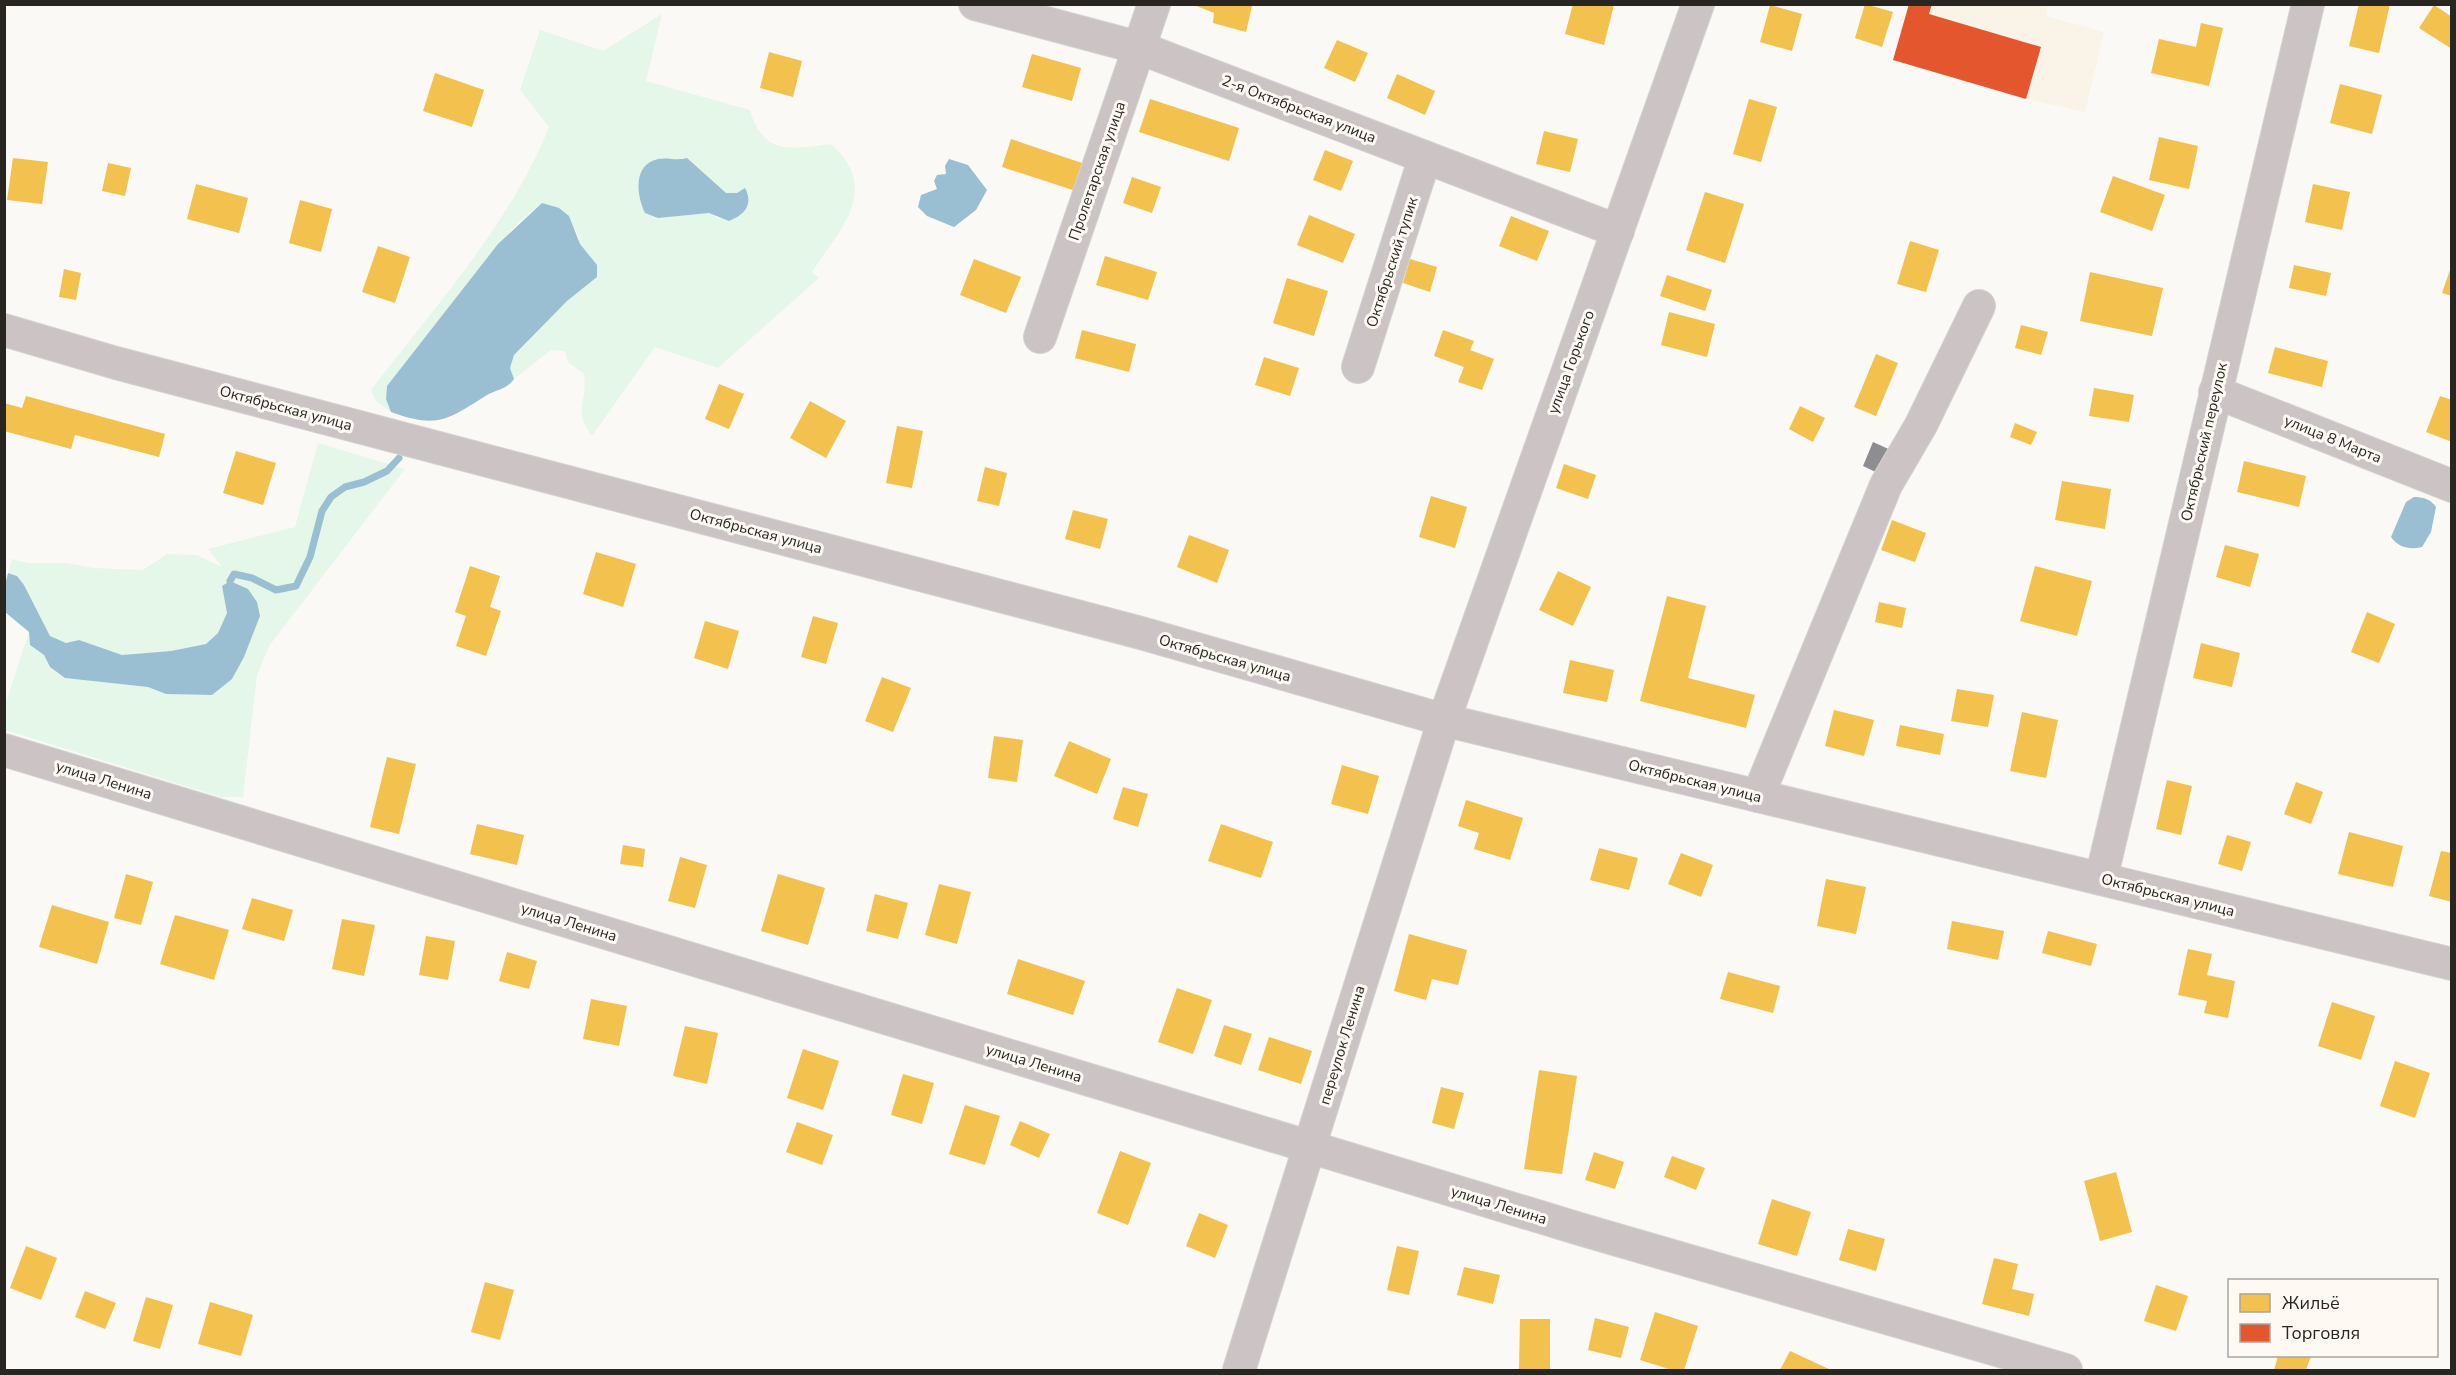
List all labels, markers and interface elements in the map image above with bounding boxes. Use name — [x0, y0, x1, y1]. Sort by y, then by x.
street label: 2-я Октябрьская улица — [1219, 70, 1379, 148]
street label: Пролетарская улица — [1064, 99, 1130, 243]
street label: Октябрьский тупик — [1361, 194, 1423, 330]
street label: улица Горького — [1543, 307, 1599, 417]
street label: Октябрьский переулок — [2176, 361, 2232, 523]
street label: Октябрьская улица — [218, 381, 354, 435]
street label: улица 8 Марта — [2281, 410, 2385, 468]
street label: Октябрьская улица — [688, 504, 824, 558]
street label: Октябрьская улица — [1157, 630, 1293, 686]
street label: Октябрьская улица — [1626, 755, 1764, 807]
street label: улица Ленина — [54, 756, 154, 804]
street label: Октябрьская улица — [2099, 869, 2237, 921]
street label: улица Ленина — [519, 898, 619, 946]
street label: переулок Ленина — [1314, 983, 1370, 1107]
street label: улица Ленина — [984, 1039, 1084, 1087]
street label: улица Ленина — [1449, 1181, 1549, 1229]
legend — [2228, 1279, 2438, 1357]
text: Жильё — [2282, 1291, 2340, 1315]
text: Торговля — [2282, 1321, 2360, 1345]

